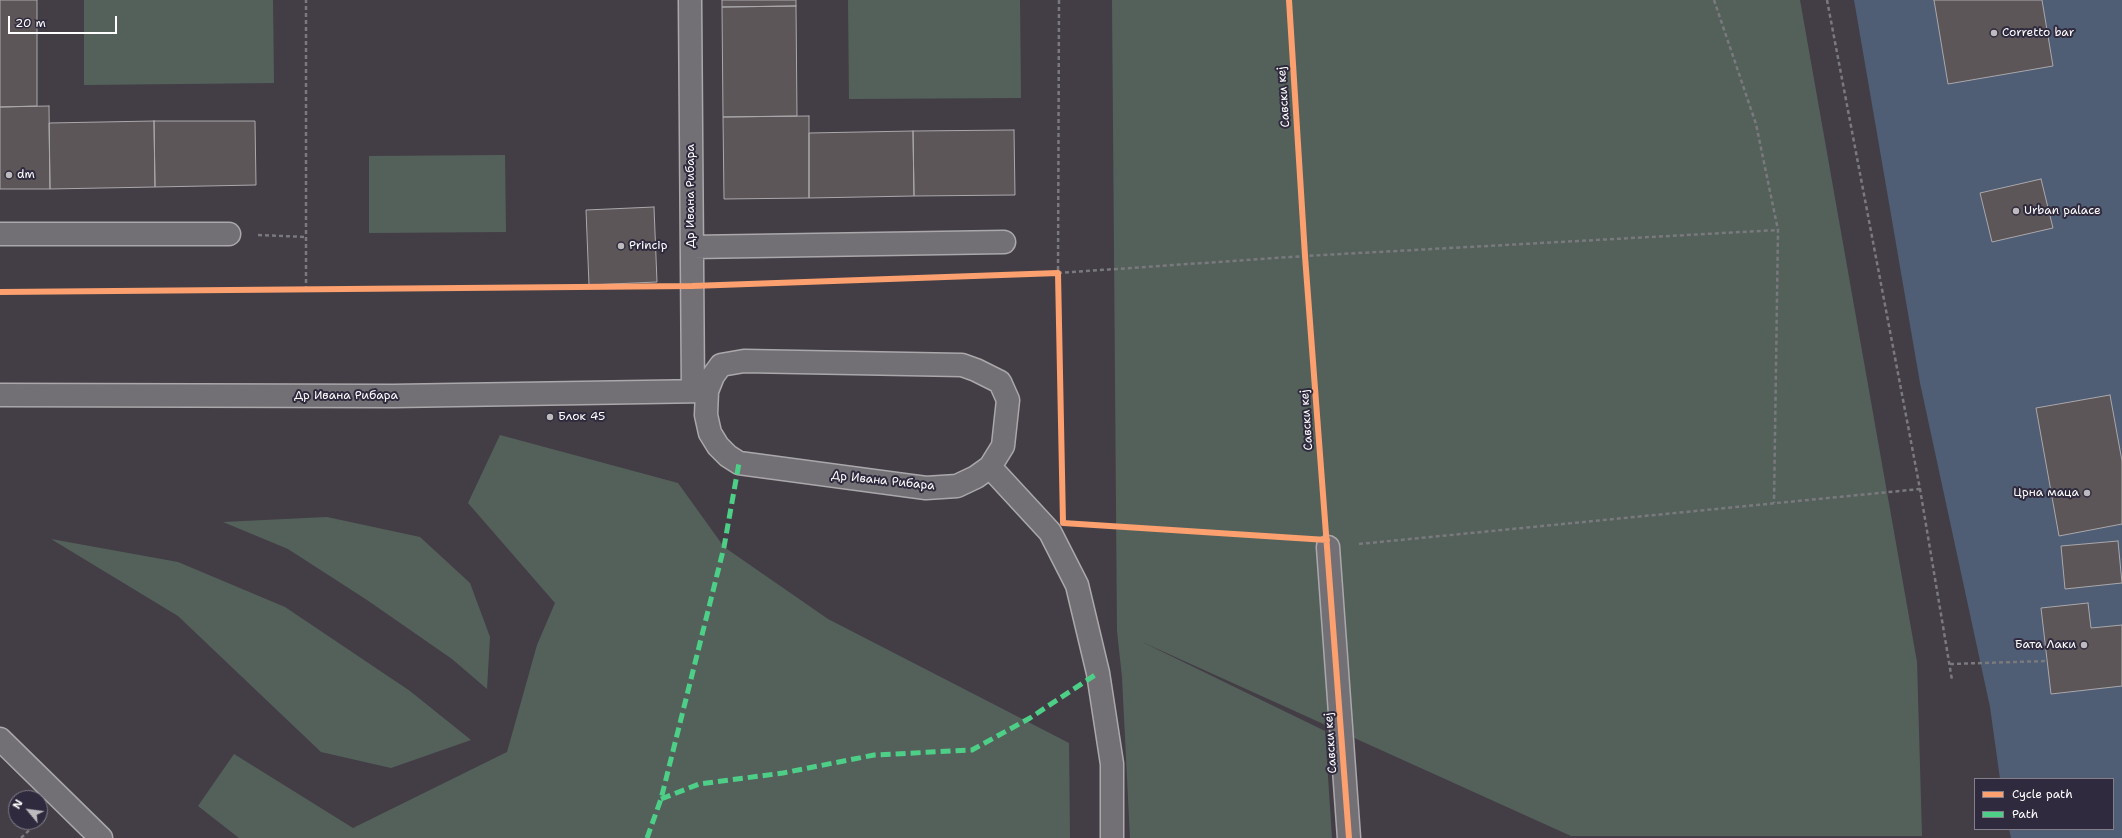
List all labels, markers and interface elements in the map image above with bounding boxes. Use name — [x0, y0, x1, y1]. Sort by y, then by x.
scale bar — [10, 8, 119, 34]
text: 20 m — [15, 15, 46, 31]
place label: Corretto bar — [2002, 26, 2074, 40]
marker: Corretto bar — [1989, 28, 1999, 38]
street label: Савски кеј — [1275, 66, 1293, 128]
street label: Др Ивана Рибара — [684, 144, 698, 248]
place label: dm — [17, 168, 35, 182]
marker: dm — [4, 170, 14, 180]
place label: Urban palace — [2024, 204, 2101, 218]
marker: Urban palace — [2011, 206, 2021, 216]
place label: Princip — [629, 239, 667, 253]
marker: Princip — [616, 241, 626, 251]
street label: Др Ивана Рибара — [294, 389, 398, 403]
street label: Савски кеј — [1298, 389, 1316, 451]
place label: Блок 45 — [558, 410, 605, 424]
marker: Блок 45 — [545, 412, 555, 422]
street label: Др Ивана Рибара — [831, 468, 935, 494]
place label: Црна маца — [2013, 486, 2079, 500]
marker: Црна маца — [2082, 488, 2092, 498]
place label: Бата Лаки — [2015, 638, 2076, 652]
marker: Бата Лаки — [2079, 640, 2089, 650]
street label: Савски кеј — [1322, 712, 1340, 774]
legend — [1974, 778, 2114, 830]
text: Cycle path — [2012, 786, 2073, 802]
north arrow — [8, 790, 48, 830]
text: N — [9, 797, 27, 812]
text: Path — [2012, 806, 2038, 822]

